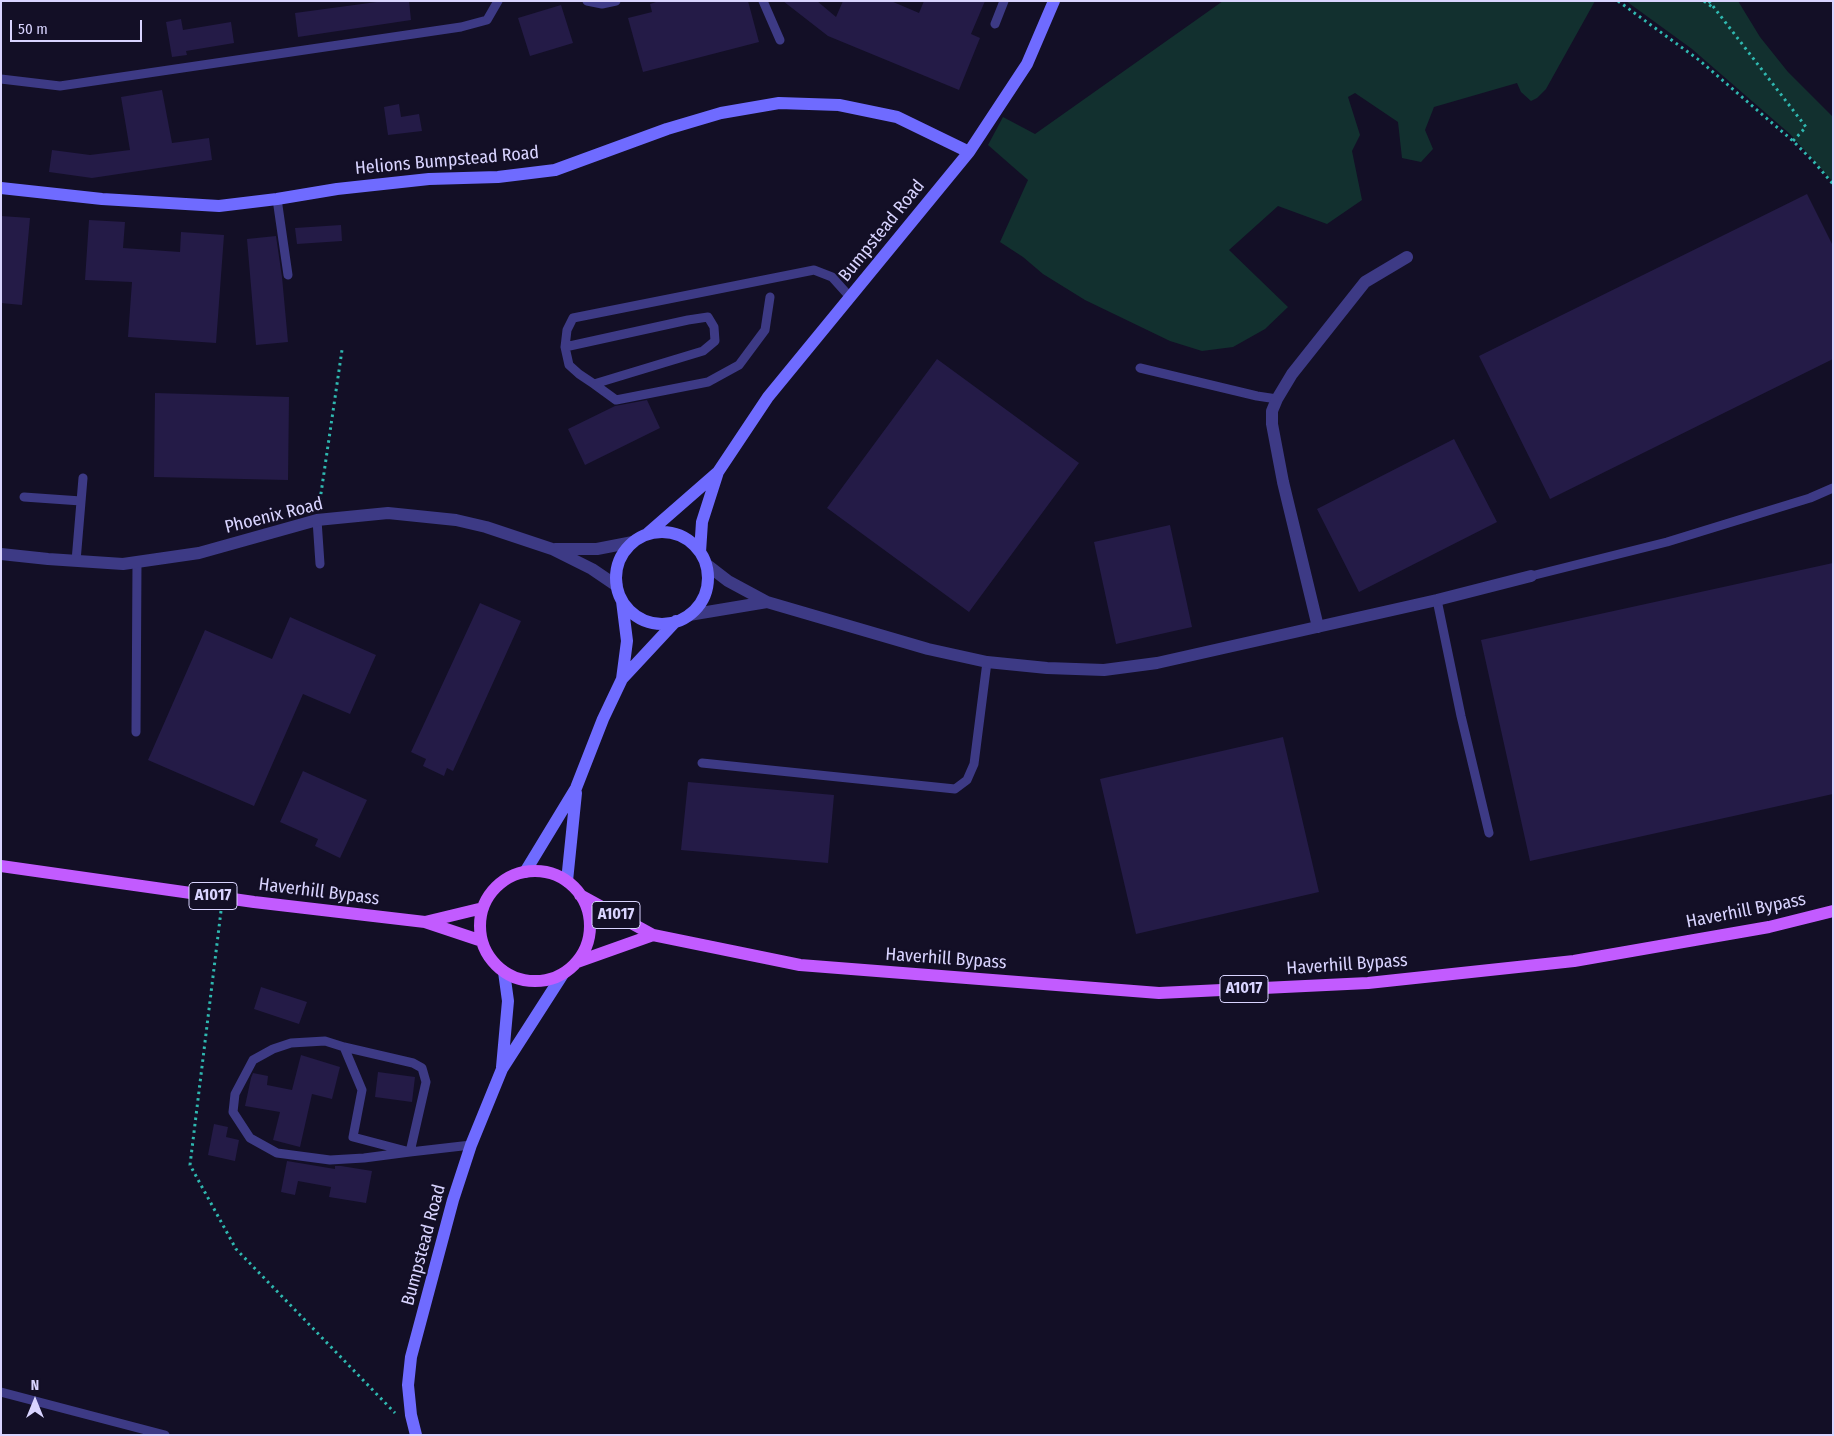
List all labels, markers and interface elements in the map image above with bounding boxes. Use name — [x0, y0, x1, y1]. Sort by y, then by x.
scale bar — [12, 10, 145, 42]
text: 50 m — [18, 20, 48, 38]
street label: Helions Bumpstead Road — [354, 142, 540, 180]
street label: Bumpstead Road — [834, 176, 930, 286]
street label: Phoenix Road — [223, 493, 325, 539]
street label: Haverhill Bypass — [257, 874, 381, 910]
road number: A1017 — [189, 882, 237, 909]
street label: Haverhill Bypass — [1684, 889, 1808, 933]
road number: A1017 — [592, 902, 640, 928]
street label: Haverhill Bypass — [885, 944, 1007, 974]
street label: Haverhill Bypass — [1286, 950, 1408, 980]
road number: A1017 — [1220, 976, 1268, 1002]
street label: Bumpstead Road — [397, 1182, 451, 1308]
north arrow — [10, 1376, 60, 1426]
text: N — [31, 1377, 39, 1394]

